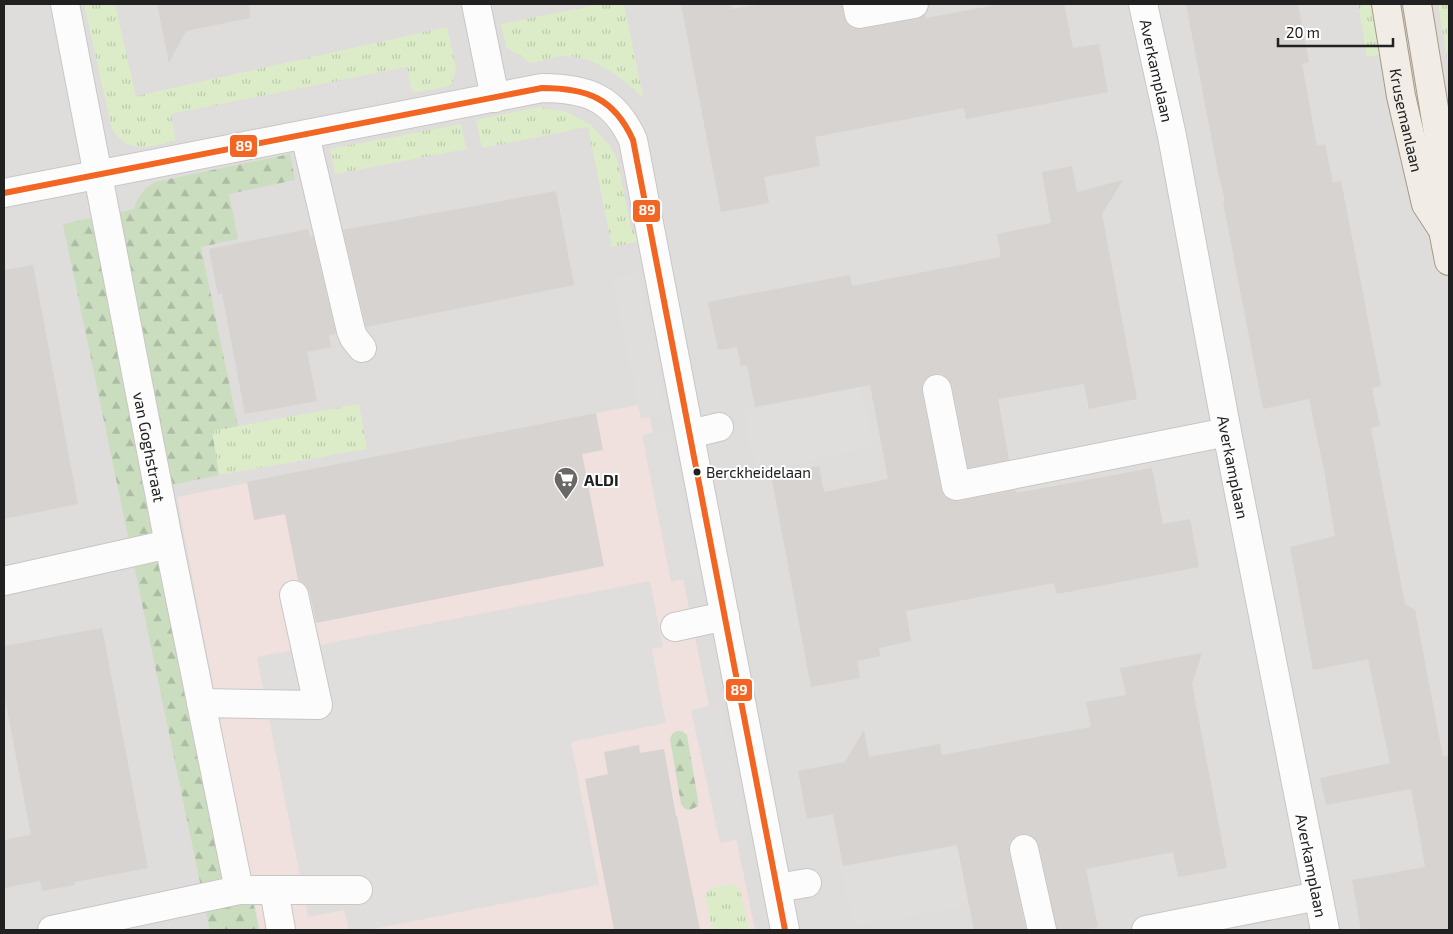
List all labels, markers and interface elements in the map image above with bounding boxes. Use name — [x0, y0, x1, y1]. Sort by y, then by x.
scale bar — [1278, 15, 1393, 47]
street label: Averkamplaan — [1137, 17, 1178, 124]
text: 20 m — [1286, 23, 1320, 41]
street label: Krusemanlaan — [1387, 67, 1428, 174]
line badge: 89 — [229, 134, 258, 158]
text: 89 — [236, 137, 252, 154]
line badge: 89 — [632, 199, 661, 223]
text: 89 — [639, 201, 655, 218]
street label: van Goghstraat — [130, 390, 170, 504]
street label: Averkamplaan — [1215, 414, 1253, 520]
place label: Berckheidelaan — [706, 463, 811, 481]
supermarket icon: ALDI — [553, 466, 579, 500]
marker: Berckheidelaan — [692, 467, 702, 477]
place label: ALDI — [584, 470, 619, 489]
line badge: 89 — [725, 678, 753, 702]
text: 89 — [731, 681, 747, 698]
street label: Averkamplaan — [1293, 812, 1332, 919]

